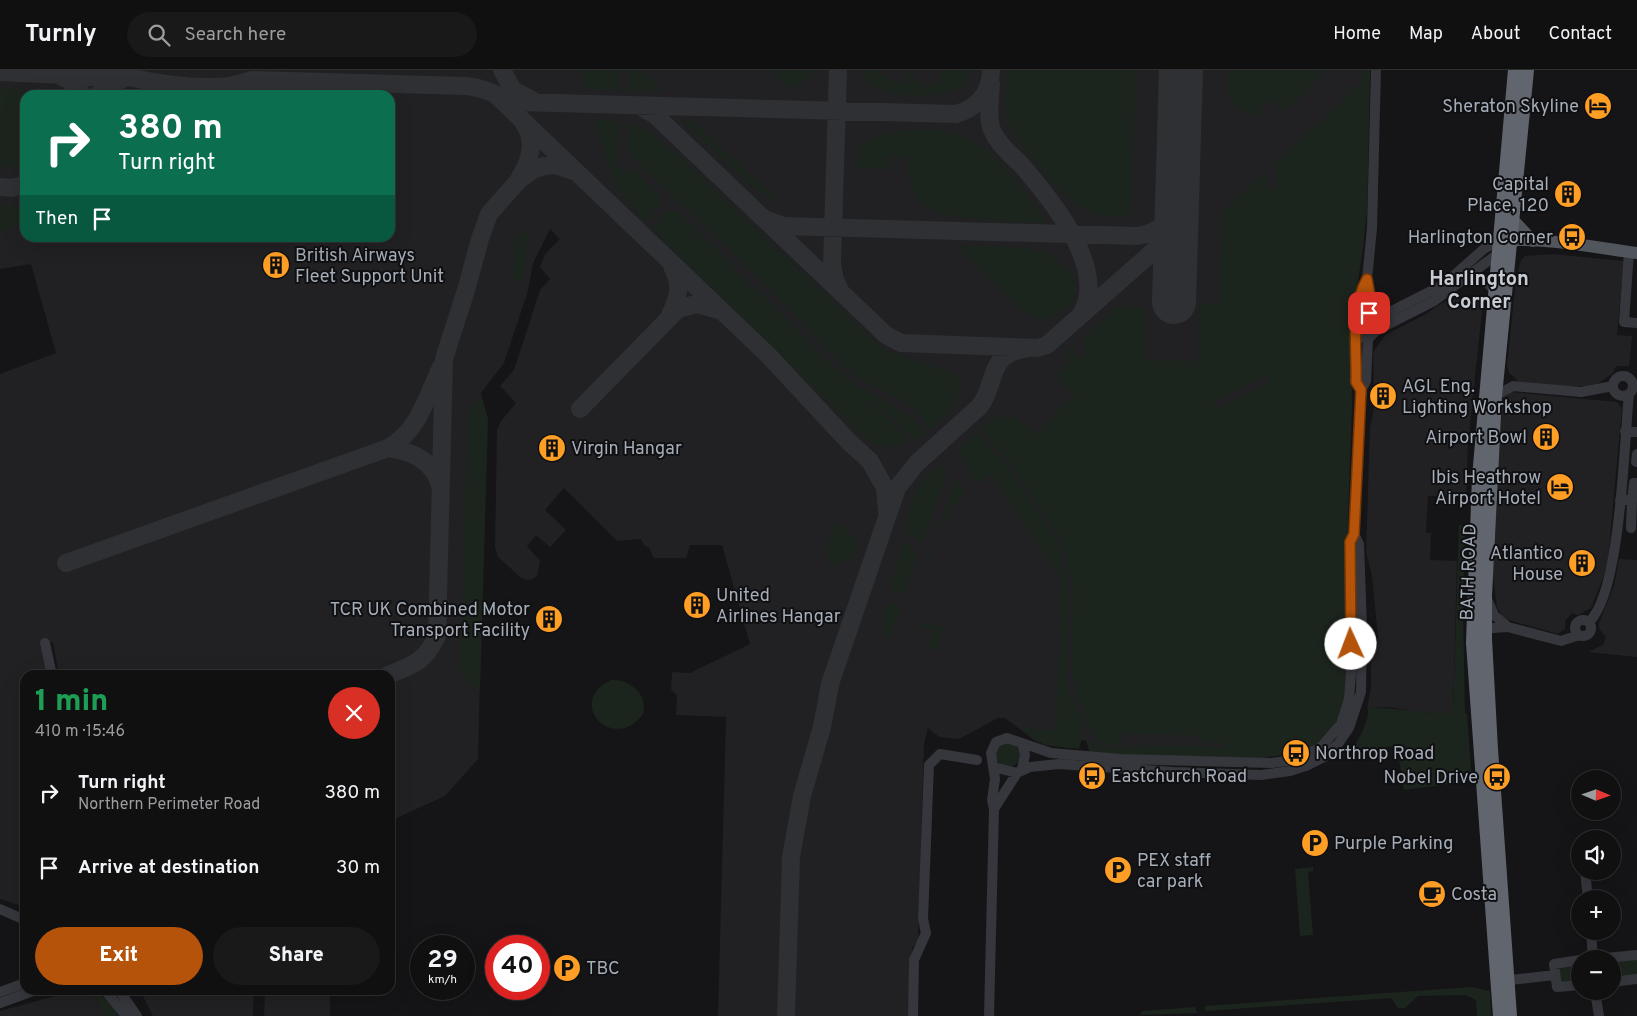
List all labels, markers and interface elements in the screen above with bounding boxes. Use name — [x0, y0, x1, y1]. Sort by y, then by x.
search box — [127, 12, 477, 57]
text: Turnly — [25, 20, 97, 50]
icon: search — [145, 21, 173, 49]
text: Search here — [185, 23, 286, 47]
text: Home — [1333, 23, 1381, 46]
text: Map — [1409, 23, 1443, 46]
text: About — [1471, 23, 1520, 46]
text: Contact — [1548, 23, 1612, 46]
hotel icon: Sheraton Skyline — [1583, 91, 1613, 121]
place label: Sheraton Skyline — [1442, 96, 1579, 119]
text: 380 m — [118, 107, 223, 151]
icon: right — [35, 110, 100, 175]
text: Turn right — [118, 150, 215, 177]
place label: Capital Place, 120 — [1467, 174, 1549, 218]
building icon: Capital Place, 120 — [1553, 179, 1583, 209]
icon: arrive — [88, 205, 116, 233]
text: Then — [35, 207, 78, 231]
bus stop icon: Harlington Corner — [1557, 222, 1587, 252]
place label: Harlington Corner — [1408, 227, 1553, 250]
place label: British Airways Fleet Support Unit — [295, 245, 444, 289]
building icon: British Airways Fleet Support Unit — [261, 250, 291, 280]
district label: Harlington Corner — [1429, 267, 1529, 316]
pin — [1348, 292, 1390, 334]
icon: arrive — [1355, 299, 1383, 327]
place label: AGL Eng. Lighting Workshop — [1402, 376, 1552, 420]
building icon: AGL Eng. Lighting Workshop — [1368, 381, 1398, 411]
building icon: Airport Bowl — [1531, 422, 1561, 452]
place label: Airport Bowl — [1425, 427, 1527, 450]
building icon: Virgin Hangar — [537, 433, 567, 463]
place label: Virgin Hangar — [571, 438, 682, 461]
place label: Ibis Heathrow Airport Hotel — [1431, 467, 1541, 511]
hotel icon: Ibis Heathrow Airport Hotel — [1545, 472, 1575, 502]
street label: BATH ROAD — [1456, 523, 1483, 621]
place label: Atlantico House — [1490, 543, 1563, 587]
building icon: Atlantico House — [1567, 548, 1597, 578]
place label: United Airlines Hangar — [716, 585, 841, 629]
building icon: United Airlines Hangar — [682, 590, 712, 620]
place label: TCR UK Combined Motor Transport Facility — [330, 599, 530, 643]
building icon: TCR UK Combined Motor Transport Facility — [534, 604, 564, 634]
position arrow — [1324, 617, 1376, 669]
text: 1 min — [35, 684, 108, 721]
button: close — [328, 687, 380, 739]
text: 410 m · 15:46 — [35, 722, 125, 742]
bus stop icon: Northrop Road — [1281, 738, 1311, 768]
place label: Northrop Road — [1315, 743, 1434, 766]
bus stop icon: Eastchurch Road — [1077, 761, 1107, 791]
bus stop icon: Nobel Drive — [1482, 762, 1512, 792]
place label: Eastchurch Road — [1111, 766, 1247, 789]
place label: Nobel Drive — [1383, 767, 1478, 790]
north arrow — [1571, 770, 1621, 820]
map controls — [1571, 770, 1621, 1000]
text: Turn right — [78, 771, 166, 795]
icon: right — [35, 779, 63, 807]
text: 380 m — [324, 781, 380, 805]
text: Northern Perimeter Road — [78, 795, 260, 815]
parking icon: Purple Parking — [1300, 828, 1330, 858]
button: sound — [1571, 830, 1621, 880]
place label: Purple Parking — [1334, 833, 1453, 856]
place label: PEX staff car park — [1137, 850, 1211, 894]
icon: arrive — [35, 854, 63, 882]
parking icon: PEX staff car park — [1103, 855, 1133, 885]
text: Arrive at destination — [78, 856, 259, 880]
text: 30 m — [336, 856, 380, 880]
cafe icon: Costa — [1417, 879, 1447, 909]
place label: Costa — [1451, 884, 1497, 907]
button: + — [1571, 890, 1621, 940]
button: Exit — [35, 927, 203, 985]
button: Share — [213, 927, 380, 985]
speed limit sign: 40 — [485, 935, 550, 1000]
text: 29 — [427, 945, 458, 977]
button: − — [1571, 950, 1621, 1000]
parking icon: TBC — [552, 953, 582, 983]
place label: TBC — [586, 958, 620, 981]
text: km/h — [428, 972, 457, 988]

